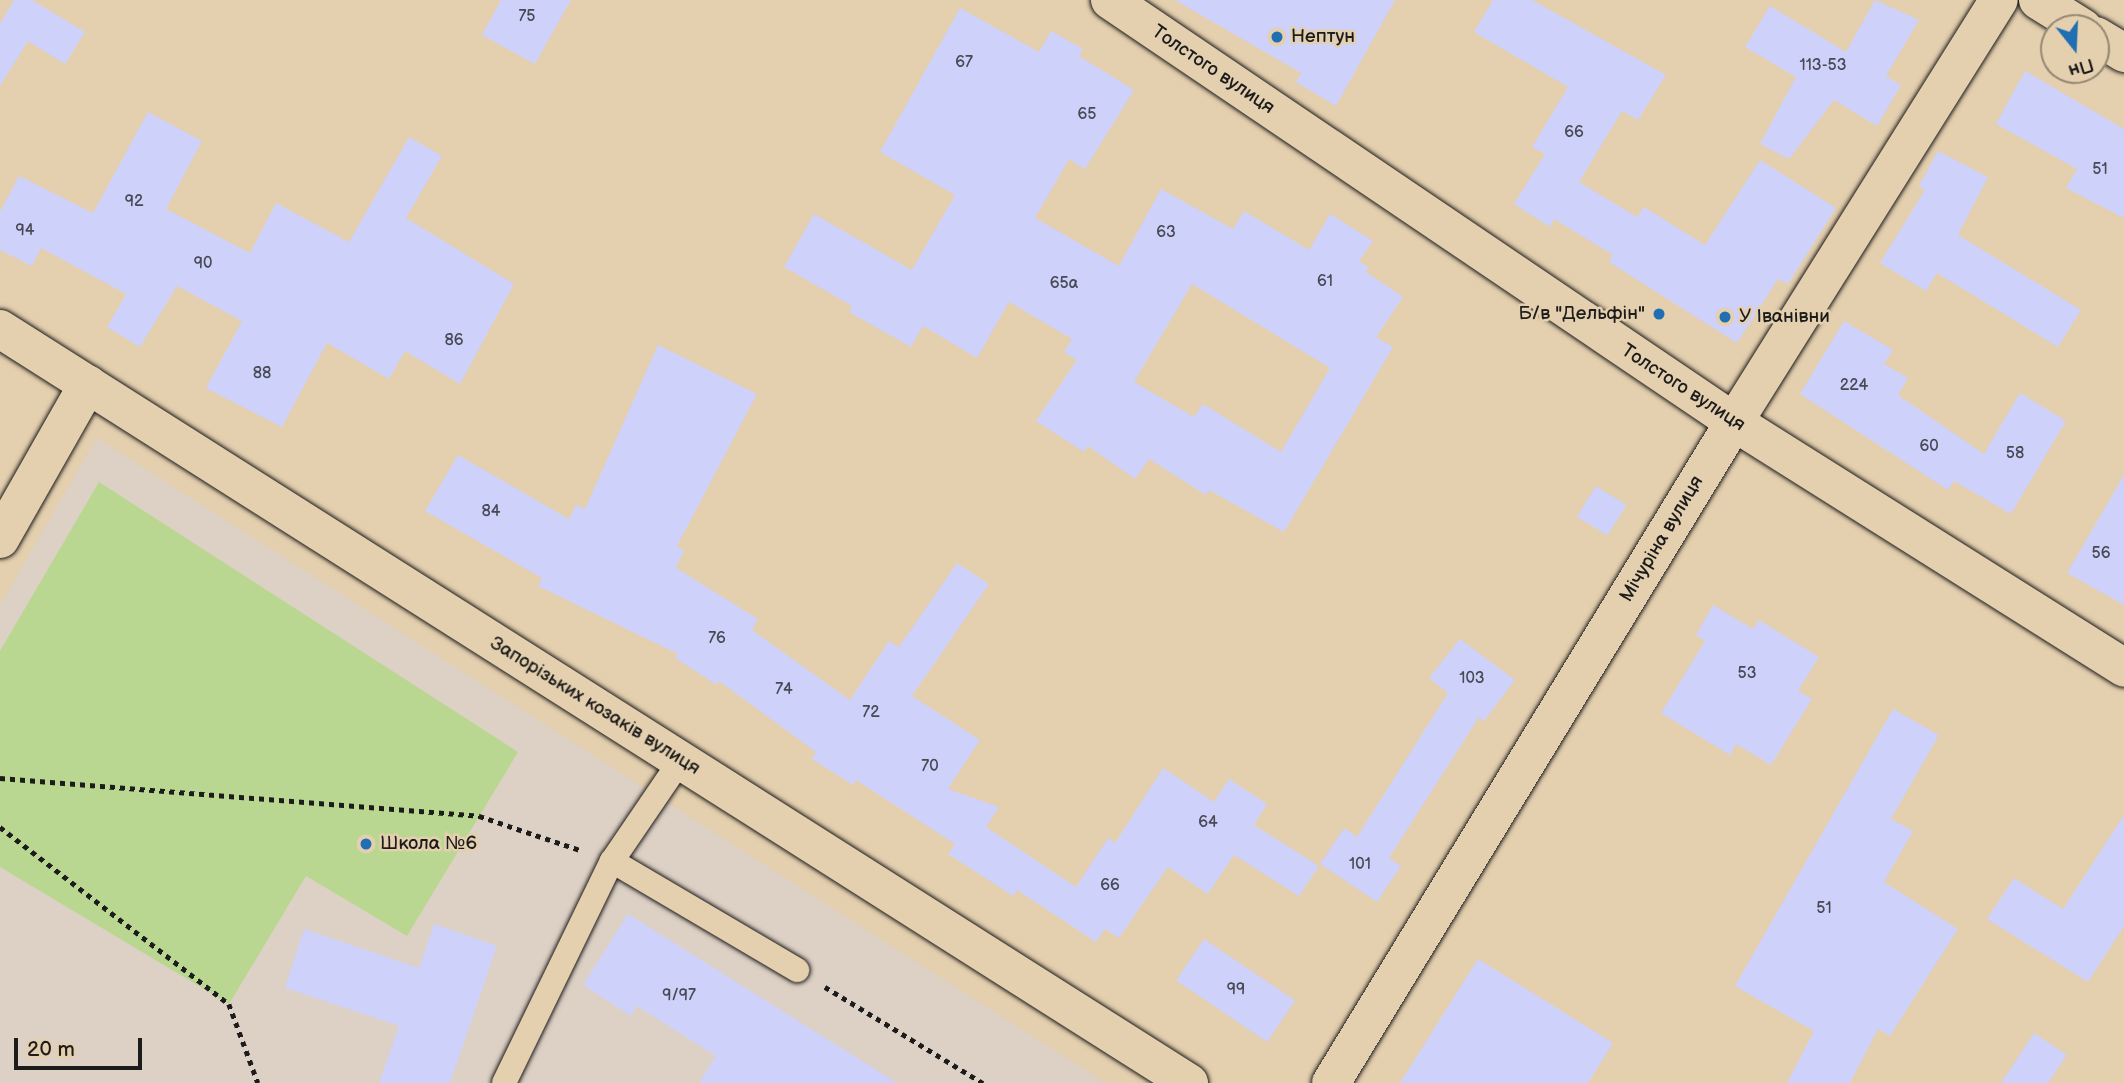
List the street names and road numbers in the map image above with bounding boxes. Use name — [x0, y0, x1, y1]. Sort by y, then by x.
street label: Толстого вулиця — [1147, 21, 1279, 119]
street label: Толстого вулиця — [1617, 339, 1749, 437]
street label: Мічуріна вулиця — [1615, 472, 1709, 606]
street label: Запорізьких козаків вулиця — [486, 632, 704, 780]

